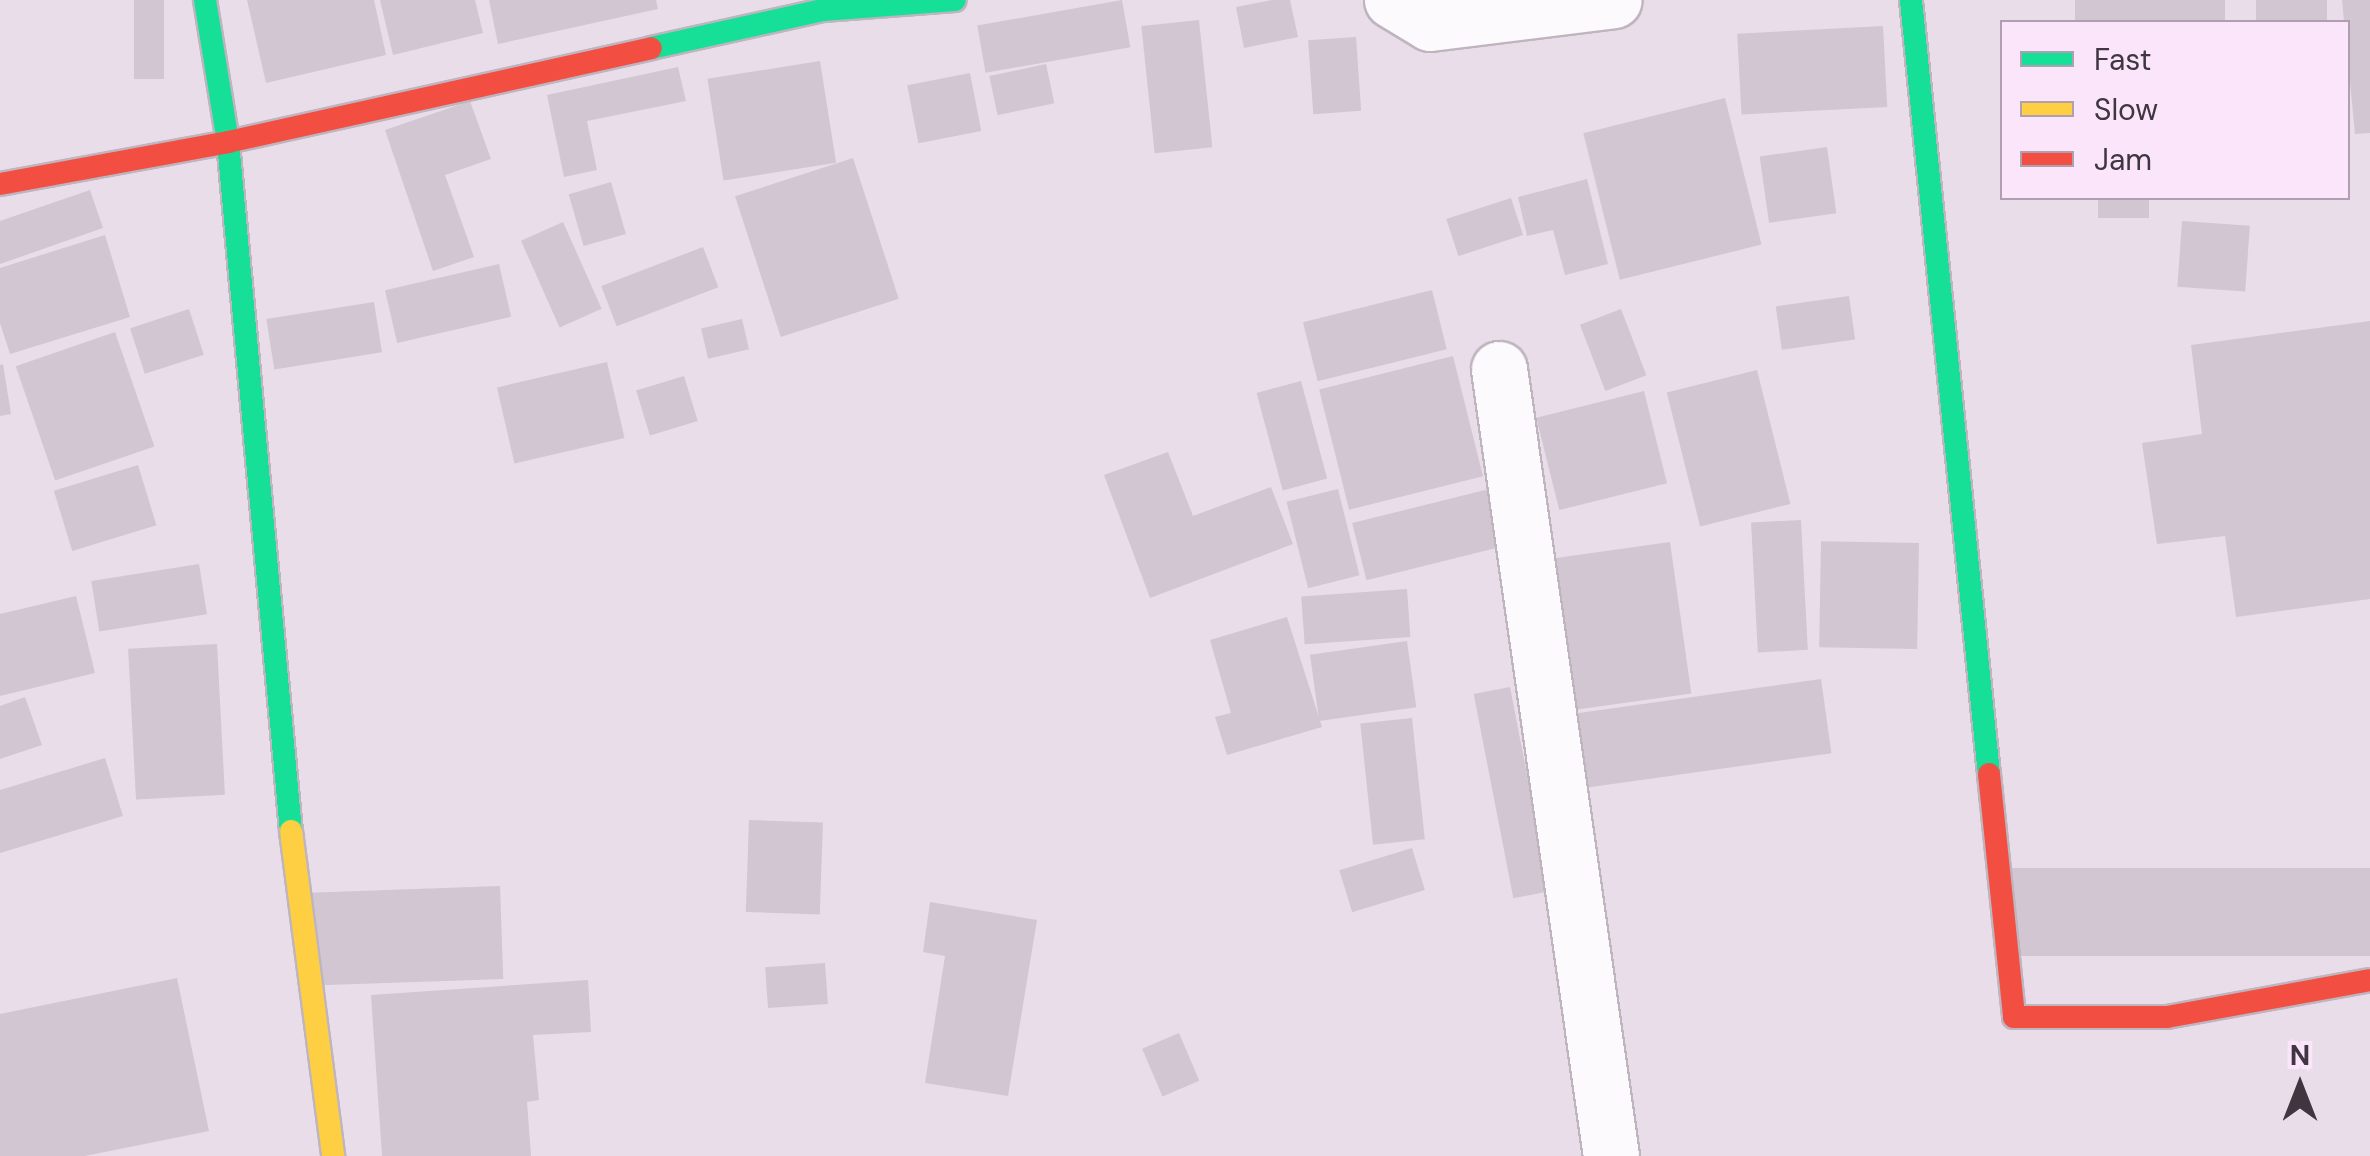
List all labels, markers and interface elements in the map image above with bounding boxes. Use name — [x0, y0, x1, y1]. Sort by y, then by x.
legend — [2000, 20, 2350, 200]
text: Fast — [2094, 40, 2152, 79]
text: Slow — [2094, 90, 2158, 129]
text: Jam — [2094, 140, 2152, 179]
north arrow — [2250, 1036, 2350, 1136]
text: N — [2290, 1037, 2310, 1074]

